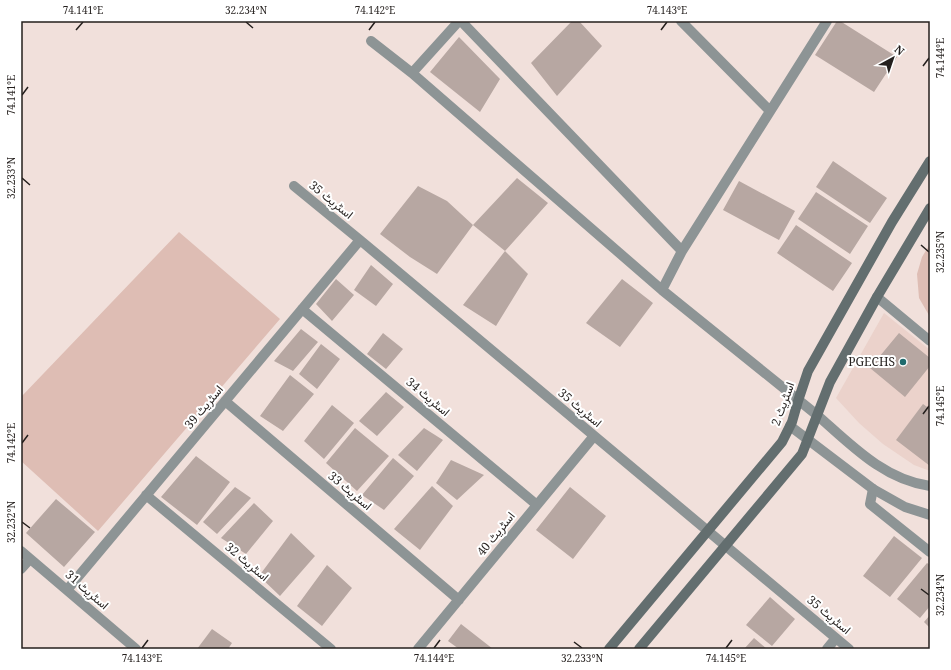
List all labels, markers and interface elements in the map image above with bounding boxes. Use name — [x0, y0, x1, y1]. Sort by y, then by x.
text: 74.141°E — [63, 3, 103, 17]
text: 32.234°N — [225, 3, 267, 17]
text: 74.142°E — [355, 3, 395, 17]
text: 74.143°E — [647, 3, 687, 17]
north arrow — [873, 38, 913, 78]
text: 74.144°E — [933, 38, 947, 78]
text: N — [892, 41, 908, 59]
text: 74.141°E — [4, 75, 18, 115]
text: 32.233°N — [4, 157, 18, 199]
street label: اسٹریٹ 35 — [306, 177, 357, 223]
text: 32.235°N — [933, 231, 947, 273]
place label: PGECHS — [848, 353, 895, 370]
marker: PGECHS — [898, 357, 908, 367]
street label: اسٹریٹ 34 — [403, 373, 454, 420]
street label: اسٹریٹ 2 — [767, 379, 798, 428]
street label: اسٹریٹ 39 — [180, 381, 227, 432]
street label: اسٹریٹ 35 — [555, 384, 606, 431]
text: 74.145°E — [933, 386, 947, 426]
text: 74.142°E — [4, 423, 18, 463]
street label: اسٹریٹ 33 — [325, 467, 376, 514]
text: 32.232°N — [4, 501, 18, 543]
street label: اسٹریٹ 40 — [473, 508, 519, 559]
street label: اسٹریٹ 32 — [222, 538, 273, 585]
street label: اسٹریٹ 31 — [62, 566, 113, 613]
text: 32.234°N — [933, 574, 947, 616]
street label: اسٹریٹ 35 — [804, 591, 855, 638]
text: 74.143°E — [122, 651, 162, 665]
text: 74.144°E — [414, 651, 454, 665]
text: 32.233°N — [561, 651, 603, 665]
text: 74.145°E — [706, 651, 746, 665]

